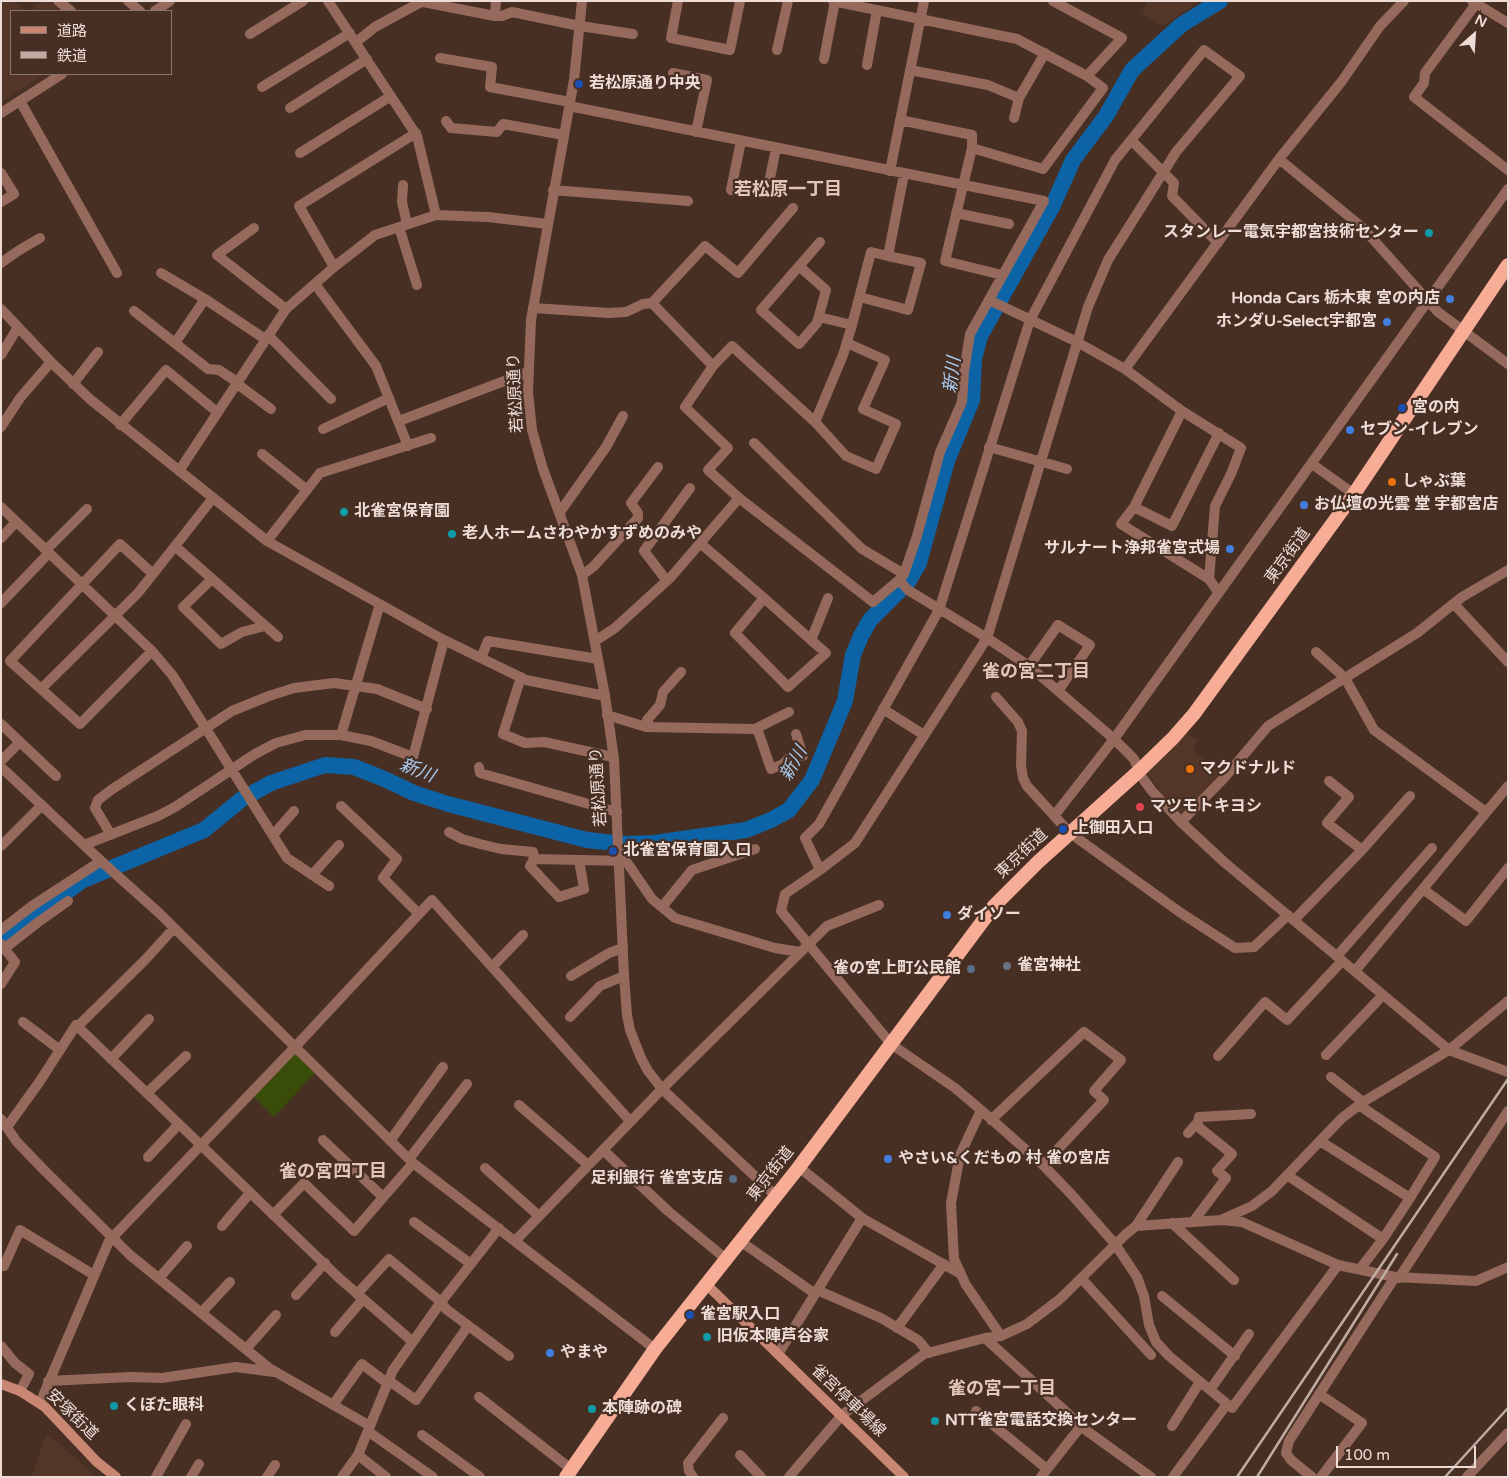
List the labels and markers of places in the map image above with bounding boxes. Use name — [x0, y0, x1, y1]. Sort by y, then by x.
place label: 若松原通り中央 — [589, 74, 701, 94]
marker: 若松原通り中央 — [573, 78, 585, 90]
place label: スタンレー電気宇都宮技術センター — [1163, 223, 1419, 243]
marker: スタンレー電気宇都宮技術センター — [1423, 227, 1435, 239]
place label: Honda Cars 栃木東 宮の内店 — [1231, 289, 1440, 309]
marker: Honda Cars 栃木東 宮の内店 — [1444, 293, 1456, 305]
place label: ホンダU-Select宇都宮 — [1216, 312, 1377, 332]
marker: ホンダU-Select宇都宮 — [1381, 316, 1393, 328]
place label: 宮の内 — [1412, 398, 1460, 418]
marker: 宮の内 — [1396, 402, 1408, 414]
place label: セブン-イレブン — [1360, 420, 1479, 440]
marker: セブン-イレブン — [1344, 424, 1356, 436]
place label: しゃぶ葉 — [1402, 472, 1466, 492]
marker: しゃぶ葉 — [1386, 476, 1398, 488]
place label: お仏壇の光雲 堂 宇都宮店 — [1314, 495, 1498, 515]
marker: お仏壇の光雲 堂 宇都宮店 — [1298, 499, 1310, 511]
place label: 北雀宮保育園 — [354, 502, 450, 522]
marker: 北雀宮保育園 — [338, 506, 350, 518]
place label: 老人ホームさわやかすずめのみや — [462, 524, 702, 544]
marker: 老人ホームさわやかすずめのみや — [446, 528, 458, 540]
place label: サルナート浄邦雀宮式場 — [1044, 539, 1220, 559]
marker: サルナート浄邦雀宮式場 — [1224, 543, 1236, 555]
place label: マクドナルド — [1200, 759, 1296, 779]
marker: マクドナルド — [1184, 763, 1196, 775]
place label: マツモトキヨシ — [1150, 797, 1262, 817]
marker: マツモトキヨシ — [1134, 801, 1146, 813]
place label: 上御田入口 — [1073, 819, 1153, 839]
marker: 上御田入口 — [1057, 823, 1069, 835]
place label: 北雀宮保育園入口 — [623, 841, 751, 861]
marker: 北雀宮保育園入口 — [607, 845, 619, 857]
place label: ダイソー — [957, 905, 1021, 925]
marker: ダイソー — [941, 909, 953, 921]
place label: 雀宮神社 — [1017, 956, 1081, 976]
place label: 雀の宮上町公民館 — [833, 959, 961, 979]
marker: 雀宮神社 — [1001, 960, 1013, 972]
marker: 雀の宮上町公民館 — [965, 963, 977, 975]
place label: やさい&くだもの 村 雀の宮店 — [898, 1149, 1110, 1169]
marker: やさい&くだもの 村 雀の宮店 — [882, 1153, 894, 1165]
place label: 足利銀行 雀宮支店 — [591, 1169, 723, 1189]
marker: 足利銀行 雀宮支店 — [727, 1173, 739, 1185]
place label: 雀宮駅入口 — [700, 1305, 780, 1325]
marker: 雀宮駅入口 — [684, 1309, 696, 1321]
place label: 旧仮本陣芦谷家 — [717, 1327, 829, 1347]
marker: 旧仮本陣芦谷家 — [701, 1331, 713, 1343]
place label: やまや — [560, 1343, 608, 1363]
marker: やまや — [544, 1347, 556, 1359]
place label: くぼた眼科 — [124, 1396, 204, 1416]
place label: 本陣跡の碑 — [602, 1399, 682, 1419]
marker: くぼた眼科 — [108, 1400, 120, 1412]
marker: 本陣跡の碑 — [586, 1403, 598, 1415]
place label: NTT雀宮電話交換センター — [945, 1411, 1137, 1431]
marker: NTT雀宮電話交換センター — [929, 1415, 941, 1427]

